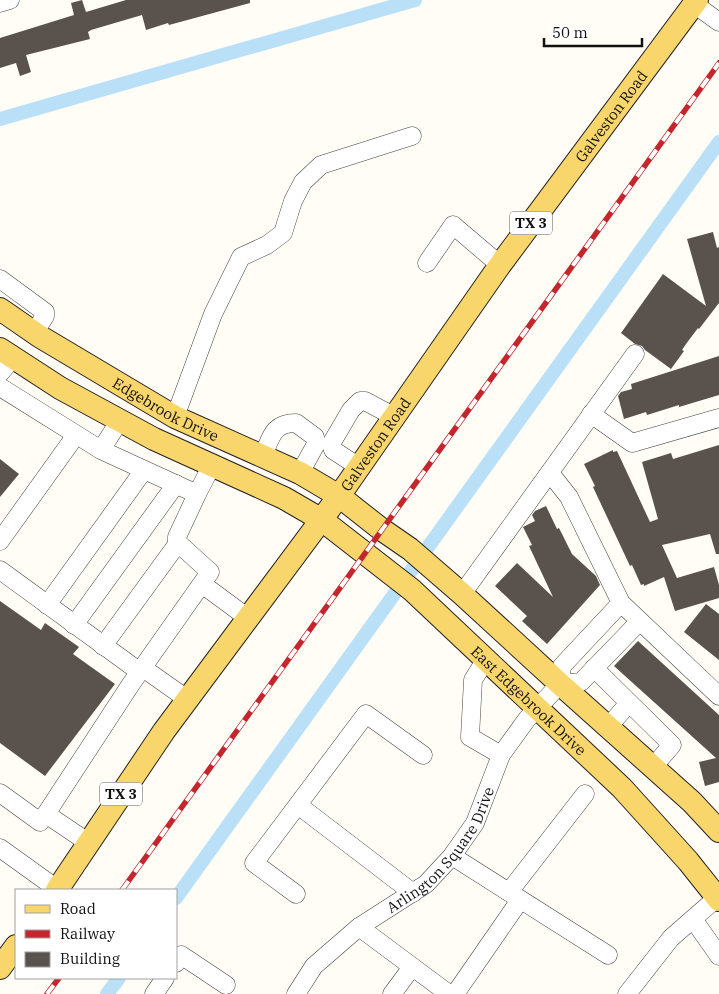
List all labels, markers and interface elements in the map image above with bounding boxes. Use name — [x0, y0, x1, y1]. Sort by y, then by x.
scale bar — [544, 15, 642, 47]
text: 50 m — [552, 23, 588, 42]
street label: Galveston Road — [571, 66, 651, 166]
road number: TX 3 — [510, 212, 552, 234]
street label: Edgebrook Drive — [110, 373, 222, 445]
street label: Galveston Road — [336, 394, 414, 494]
street label: East Edgebrook Drive — [467, 641, 591, 759]
road number: TX 3 — [100, 782, 142, 806]
street label: Arlington Square Drive — [383, 784, 498, 917]
legend — [15, 889, 178, 979]
text: Road — [60, 899, 96, 918]
text: Railway — [60, 924, 115, 943]
text: Building — [60, 949, 120, 968]

